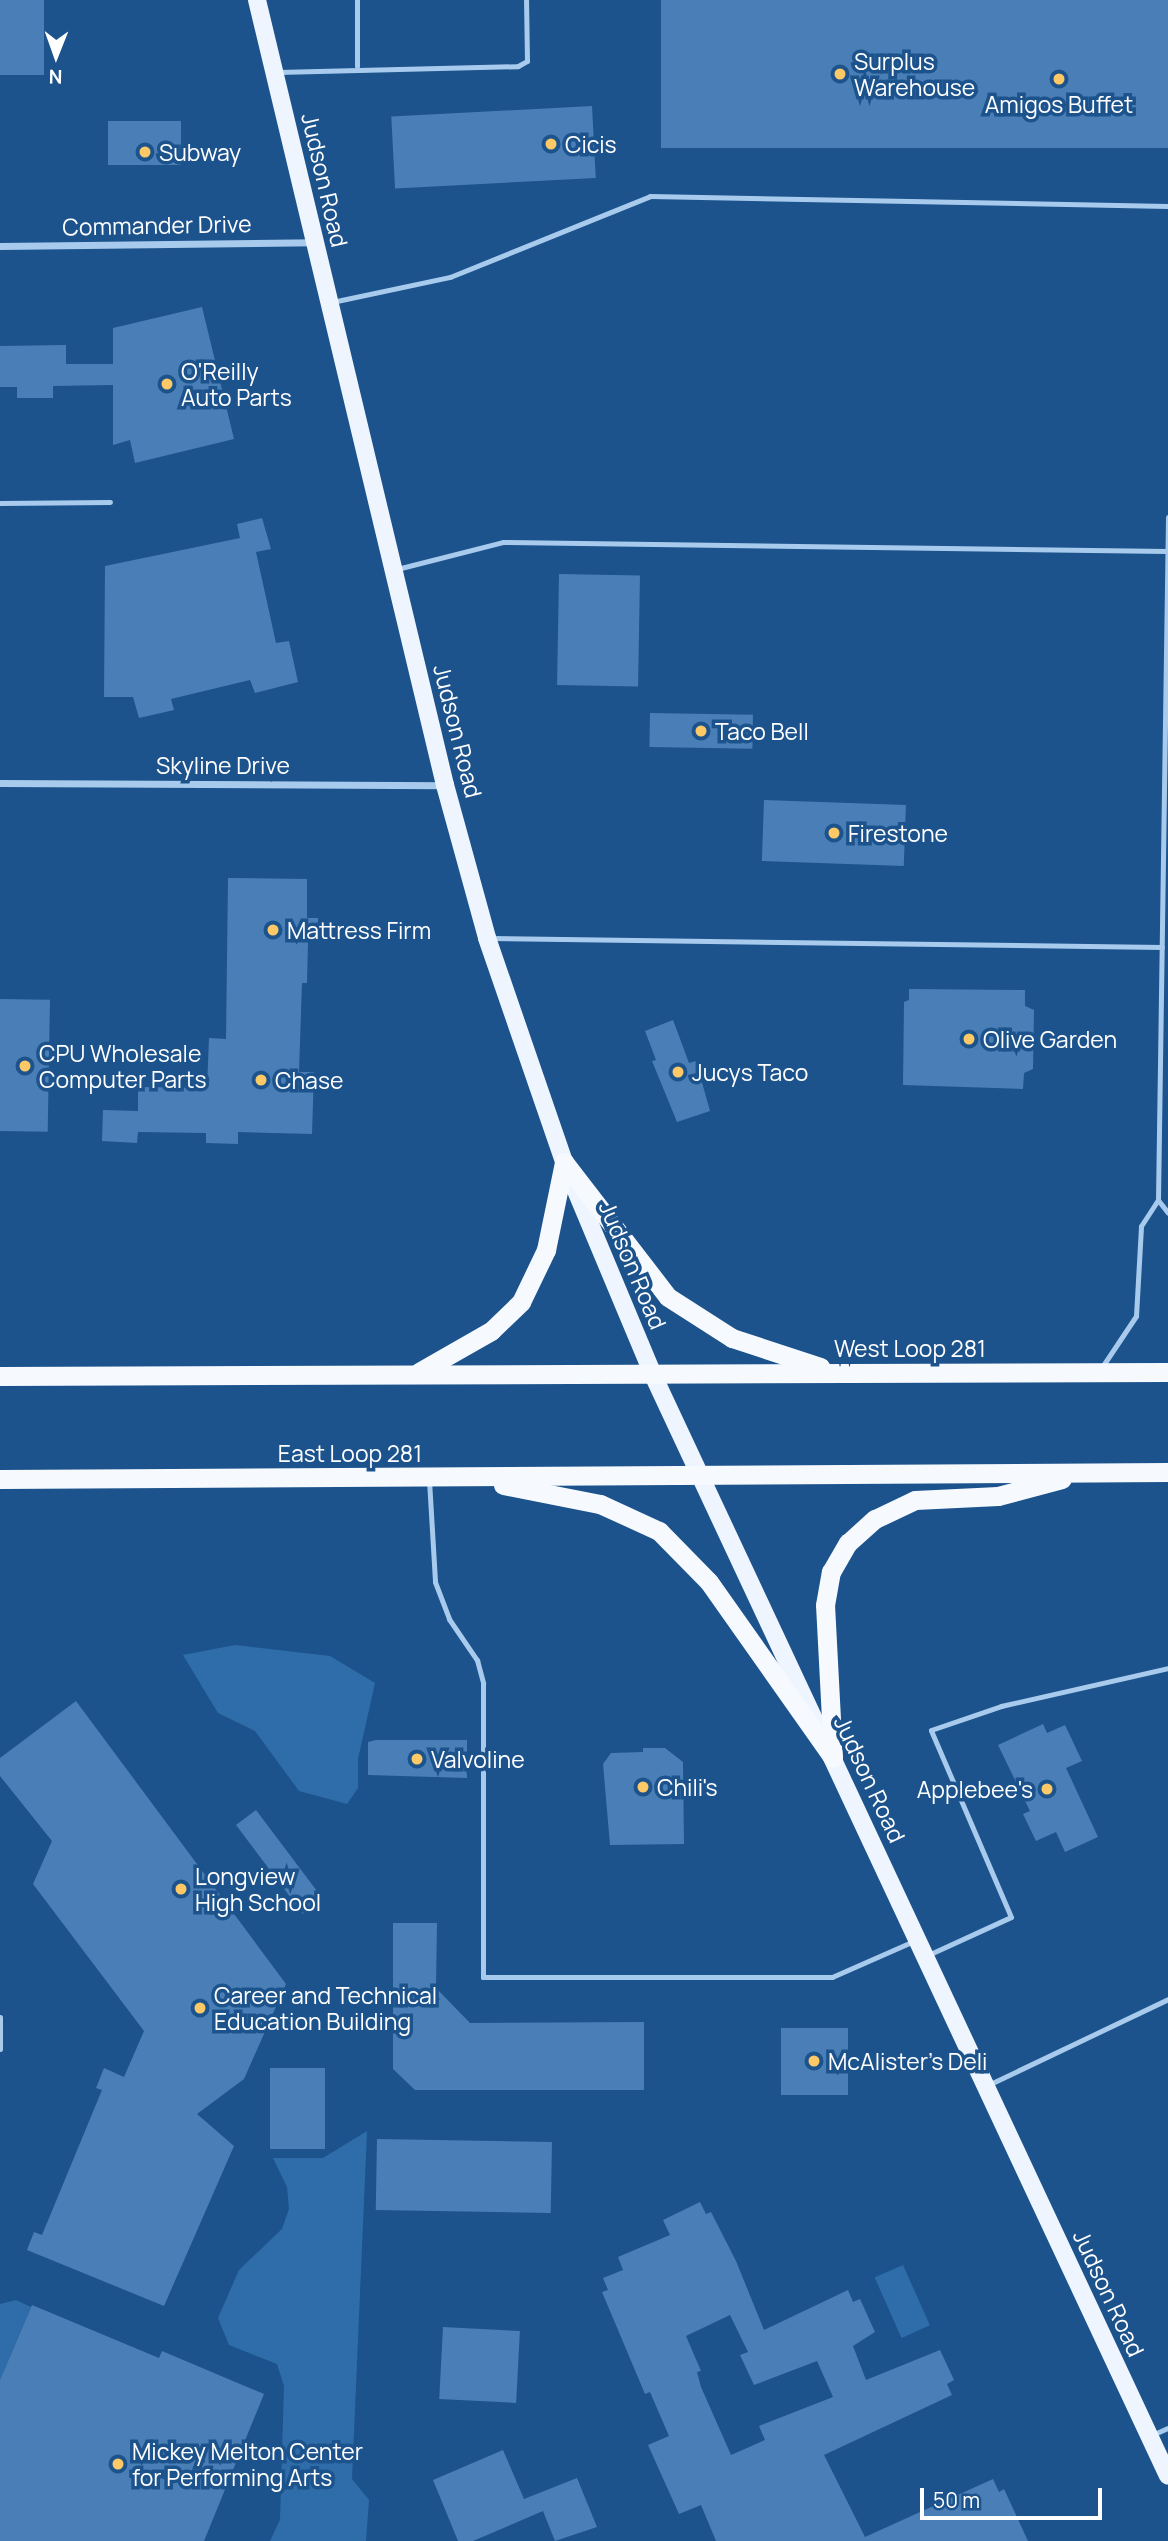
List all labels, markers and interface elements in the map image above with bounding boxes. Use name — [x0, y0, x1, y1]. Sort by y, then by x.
north arrow — [21, 21, 91, 91]
place label: Surplus Warehouse — [854, 47, 975, 101]
text: N — [49, 64, 63, 90]
marker: Surplus Warehouse — [832, 66, 848, 82]
marker: Amigos Buffet — [1051, 71, 1067, 87]
place label: Amigos Buffet — [985, 90, 1133, 118]
street label: Judson Road — [296, 110, 354, 250]
place label: Cicis — [565, 130, 617, 158]
marker: Cicis — [543, 136, 559, 152]
place label: Subway — [159, 138, 241, 166]
marker: Subway — [137, 144, 153, 160]
street label: Commander Drive — [62, 210, 252, 240]
place label: O'Reilly Auto Parts — [181, 357, 292, 411]
marker: O'Reilly Auto Parts — [159, 376, 175, 392]
street label: Judson Road — [428, 661, 488, 801]
place label: Taco Bell — [715, 717, 809, 745]
marker: Taco Bell — [693, 723, 709, 739]
street label: Skyline Drive — [156, 751, 290, 779]
place label: Firestone — [848, 819, 948, 847]
marker: Firestone — [826, 825, 842, 841]
place label: Mattress Firm — [287, 916, 431, 944]
marker: Mattress Firm — [265, 922, 281, 938]
place label: Olive Garden — [983, 1025, 1117, 1053]
marker: Olive Garden — [961, 1031, 977, 1047]
place label: CPU Wholesale Computer Parts — [39, 1039, 207, 1093]
marker: CPU Wholesale Computer Parts — [17, 1058, 33, 1074]
place label: Jucys Taco — [692, 1058, 808, 1086]
marker: Jucys Taco — [670, 1064, 686, 1080]
place label: Chase — [275, 1066, 343, 1094]
marker: Chase — [253, 1072, 269, 1088]
street label: Judson Road — [594, 1197, 672, 1333]
street label: West Loop 281 — [834, 1334, 986, 1362]
street label: East Loop 281 — [278, 1439, 422, 1467]
street label: Judson Road — [829, 1711, 911, 1847]
place label: Valvoline — [431, 1745, 525, 1773]
marker: Valvoline — [409, 1751, 425, 1767]
place label: Chili's — [657, 1773, 718, 1801]
place label: Applebee's — [917, 1775, 1033, 1803]
marker: Chili's — [635, 1779, 651, 1795]
marker: Applebee's — [1039, 1781, 1055, 1797]
place label: Longview High School — [195, 1862, 321, 1916]
marker: Longview High School — [173, 1881, 189, 1897]
place label: Career and Technical Education Building — [214, 1981, 437, 2035]
marker: Career and Technical Education Building — [192, 2000, 208, 2016]
place label: McAlister's Deli — [828, 2047, 987, 2075]
marker: McAlister's Deli — [806, 2053, 822, 2069]
street label: Judson Road — [1068, 2225, 1150, 2361]
place label: Mickey Melton Center for Performing Arts — [132, 2437, 363, 2491]
marker: Mickey Melton Center for Performing Arts — [110, 2456, 126, 2472]
scale bar — [923, 2474, 1105, 2518]
text: 50 m — [933, 2486, 980, 2514]

